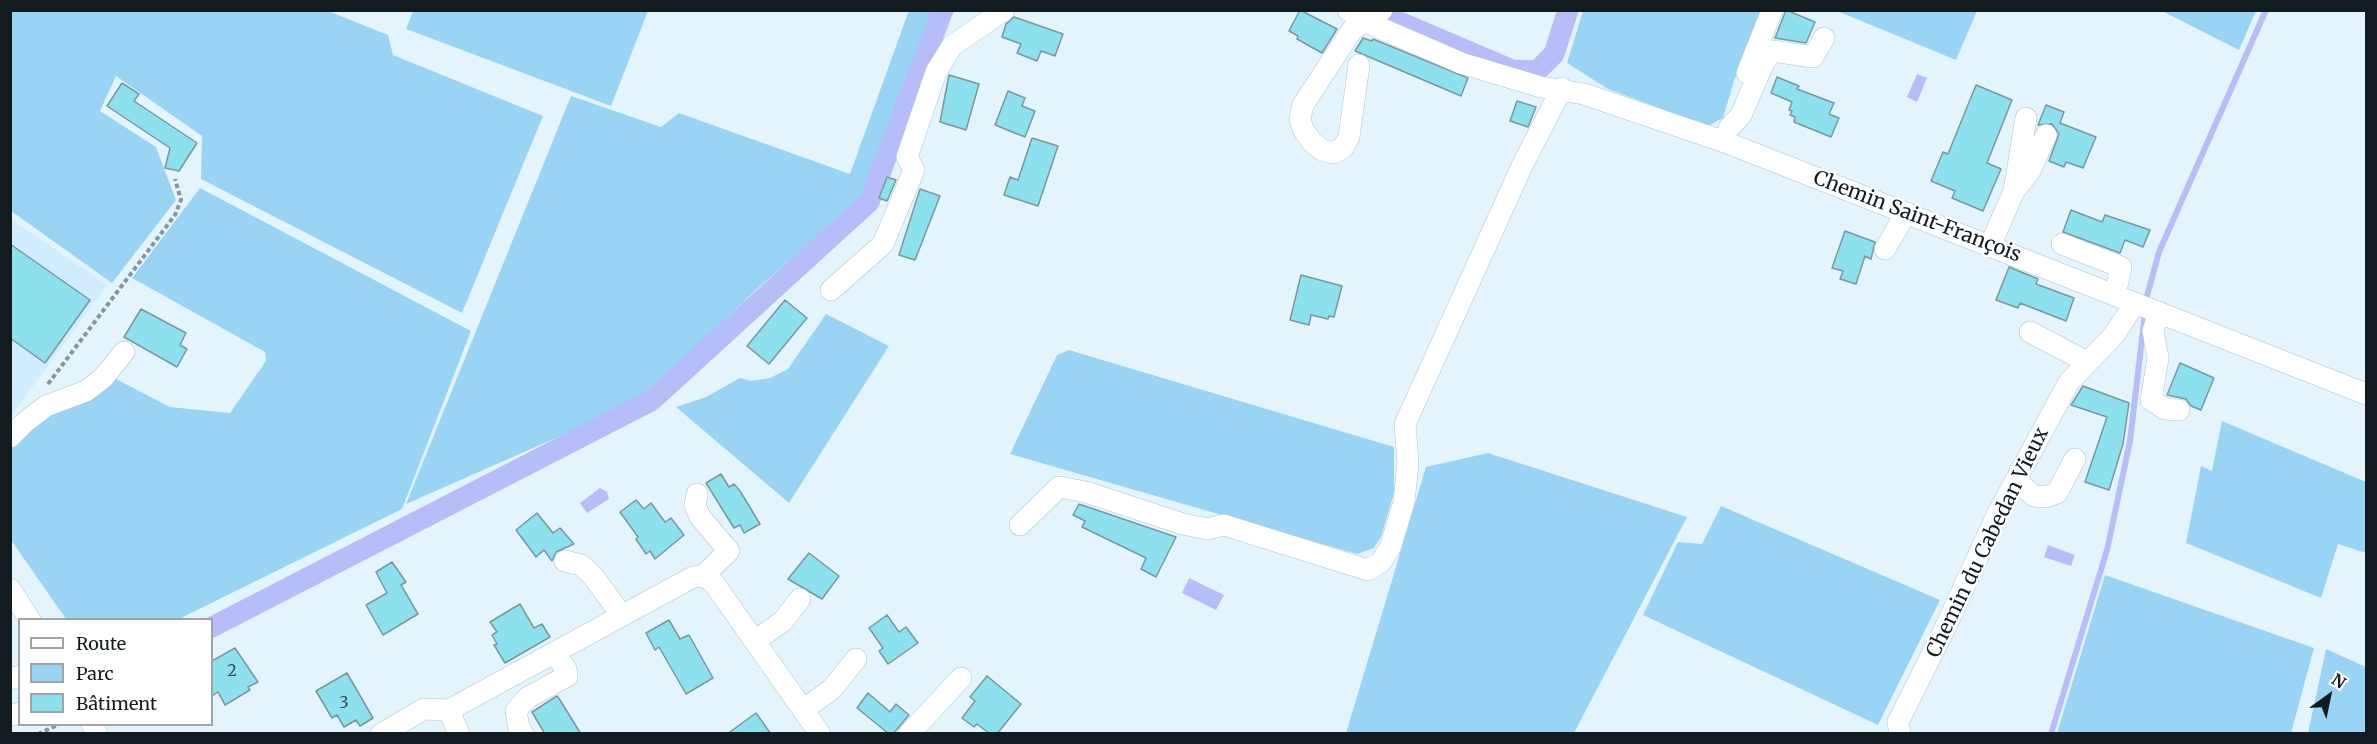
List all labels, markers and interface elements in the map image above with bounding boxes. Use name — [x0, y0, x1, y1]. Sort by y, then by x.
street label: Chemin Saint-François — [1810, 166, 2024, 268]
street label: Chemin du Cabedan Vieux — [1922, 424, 2054, 662]
legend — [18, 618, 213, 726]
text: Route — [76, 632, 126, 655]
house number: 2 — [227, 661, 237, 681]
text: Parc — [76, 662, 114, 685]
north arrow — [2299, 666, 2359, 726]
text: N — [2328, 669, 2350, 693]
text: Bâtiment — [76, 692, 157, 715]
house number: 3 — [339, 693, 349, 713]

